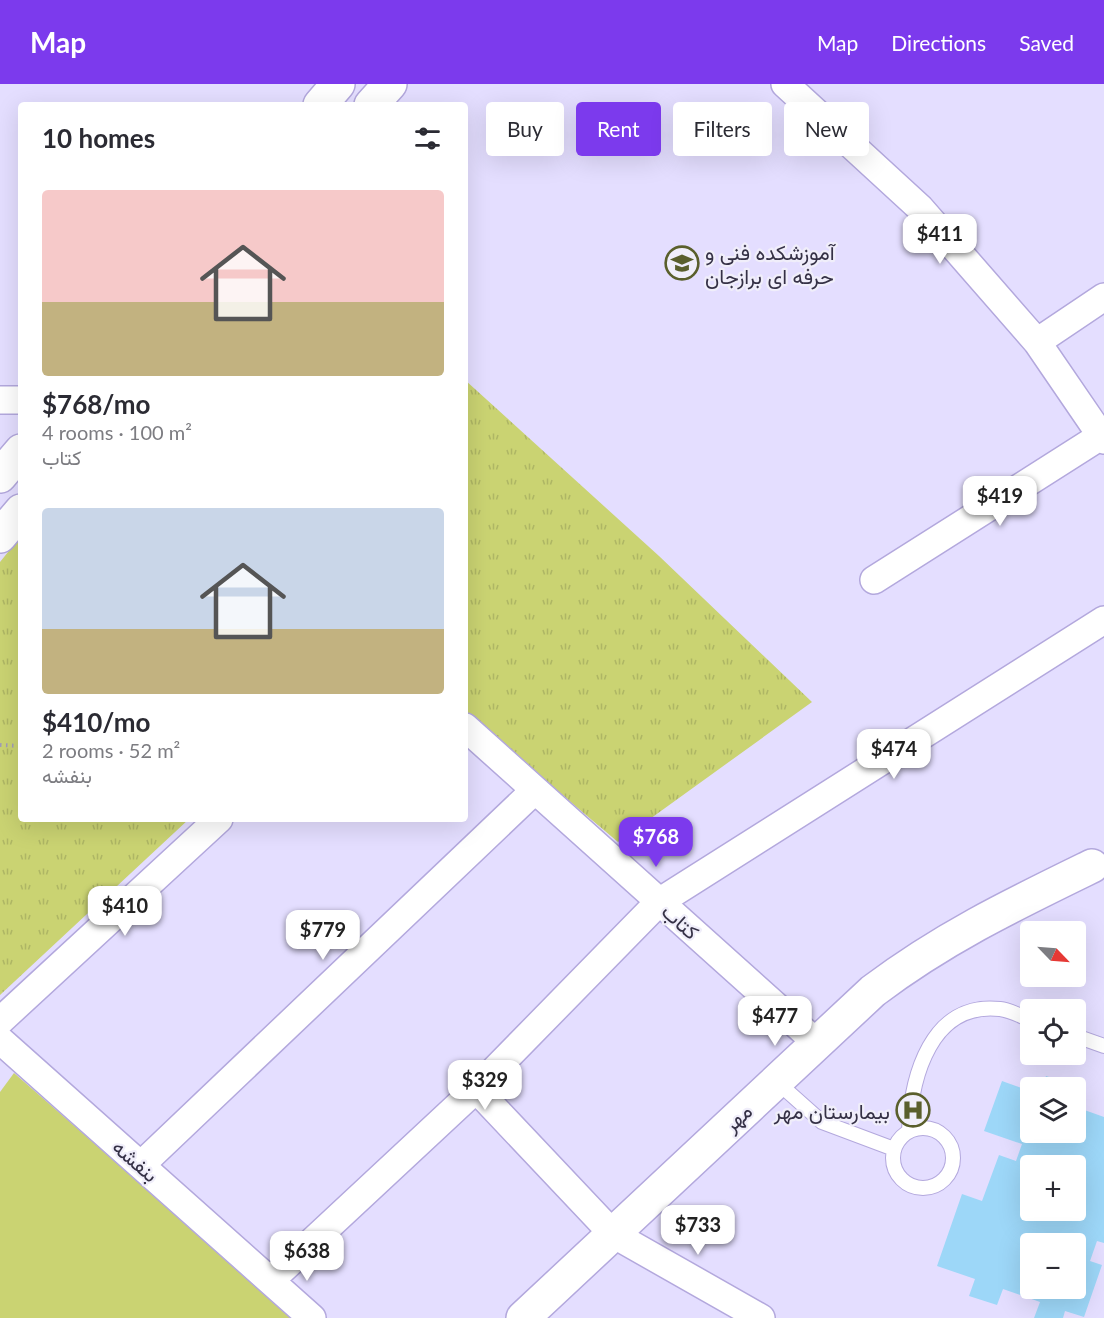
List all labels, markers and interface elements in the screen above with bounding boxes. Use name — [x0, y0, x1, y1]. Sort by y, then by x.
text: Map — [30, 25, 86, 59]
text: Map — [817, 30, 858, 55]
text: Directions — [891, 30, 986, 55]
text: Saved — [1019, 30, 1074, 55]
chip: Buy — [486, 102, 564, 156]
chip: Rent — [576, 102, 661, 156]
chip: Filters — [673, 102, 772, 156]
chip: New — [784, 102, 869, 156]
text: 10 homes — [42, 122, 155, 154]
icon: filters — [411, 122, 444, 155]
pin: $411 — [904, 214, 976, 265]
text: $411 — [917, 221, 963, 245]
icon: home — [189, 229, 297, 337]
place label: آموزشکده فنی و حرفه ای برازجان — [705, 239, 837, 290]
school or university icon: آموزشکده فنی و حرفه ای برازجان — [664, 245, 700, 281]
text: $768/mo — [42, 388, 150, 420]
text: 4 rooms · 100 m² — [42, 420, 192, 444]
text: کتاب — [42, 445, 81, 469]
pin: $419 — [964, 476, 1036, 527]
text: $419 — [977, 483, 1023, 507]
icon: home — [189, 547, 297, 655]
text: $410/mo — [42, 706, 150, 738]
pin: $474 — [858, 729, 930, 780]
text: $474 — [871, 736, 917, 760]
text: 2 rooms · 52 m² — [42, 738, 180, 762]
text: بنفشه — [42, 763, 92, 787]
pin: $768 — [620, 817, 692, 868]
text: $768 — [633, 824, 679, 848]
pin: $410 — [89, 886, 161, 937]
text: $410 — [102, 893, 148, 917]
street label: کتاب — [657, 898, 705, 945]
pin: $779 — [287, 910, 359, 961]
text: $779 — [300, 917, 346, 941]
north arrow — [1020, 921, 1086, 987]
map controls — [1020, 921, 1086, 1299]
pin: $477 — [739, 996, 811, 1047]
button: locate — [1020, 999, 1086, 1065]
text: $477 — [752, 1003, 798, 1027]
pin: $329 — [449, 1060, 521, 1111]
text: $329 — [462, 1067, 508, 1091]
button: layers — [1020, 1077, 1086, 1143]
hospital icon: بیمارستان مهر — [895, 1092, 931, 1128]
street label: مهر — [717, 1098, 758, 1138]
place label: بیمارستان مهر — [773, 1098, 890, 1125]
street label: بنفشه — [107, 1133, 164, 1187]
button: + — [1020, 1155, 1086, 1221]
pin: $733 — [662, 1205, 734, 1256]
text: $733 — [675, 1212, 721, 1236]
pin: $638 — [271, 1231, 343, 1282]
button: − — [1020, 1233, 1086, 1299]
text: $638 — [284, 1238, 330, 1262]

